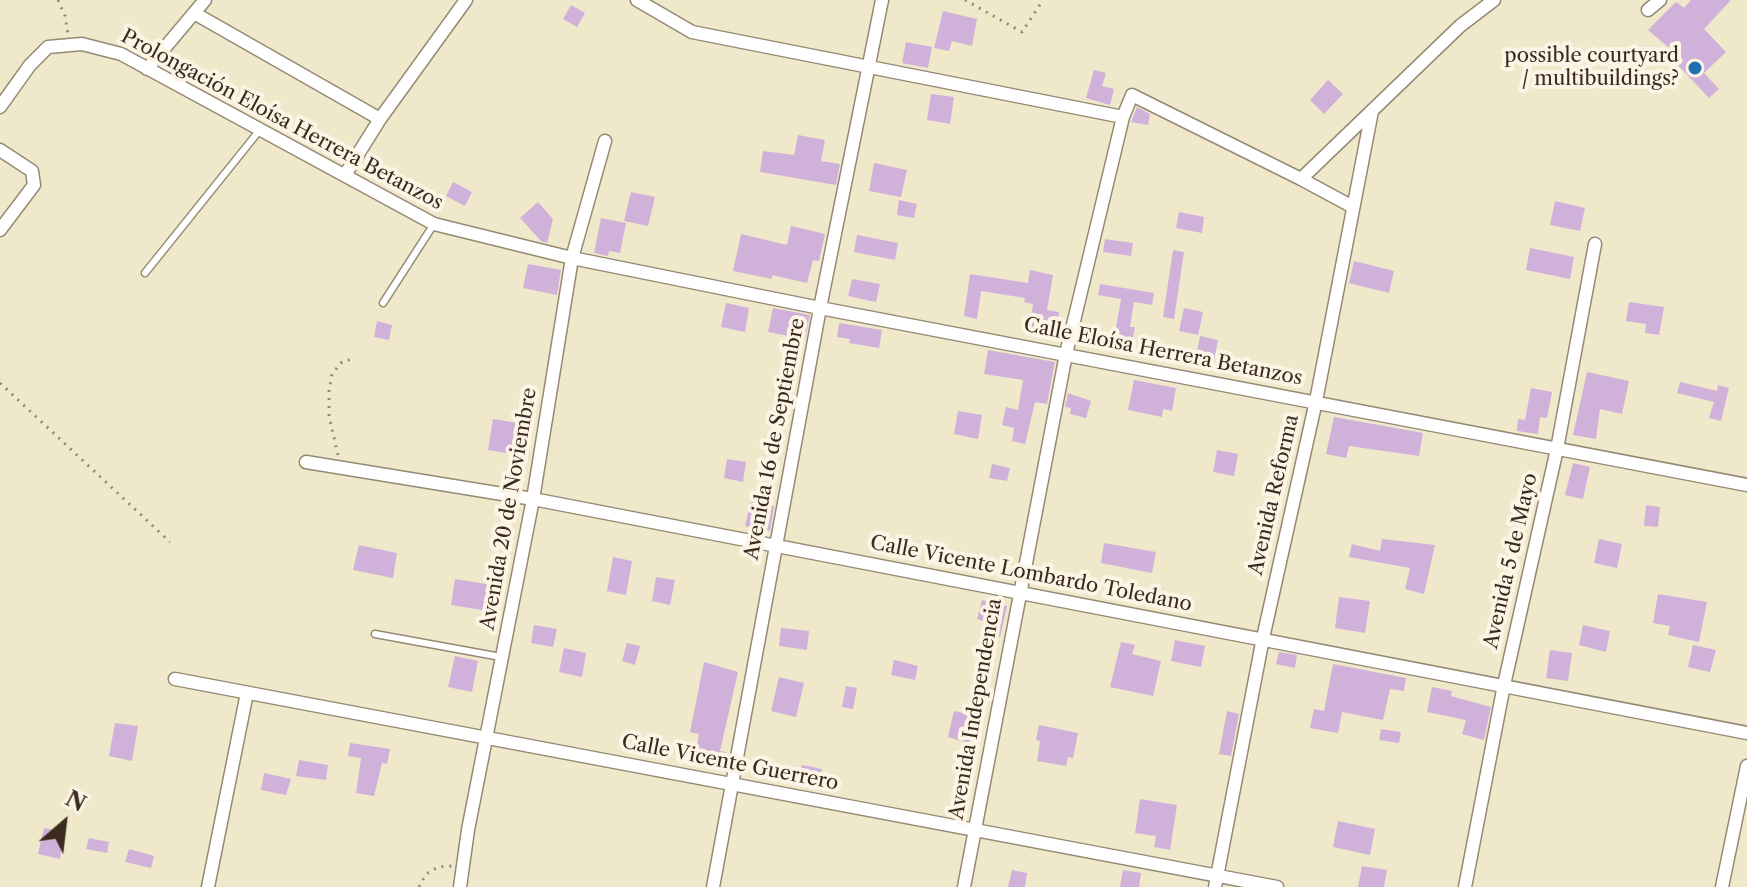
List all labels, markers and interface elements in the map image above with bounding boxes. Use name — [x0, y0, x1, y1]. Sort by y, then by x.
street label: Prolongación Eloísa Herrera Betanzos — [117, 25, 447, 215]
place label: possible courtyard / multibuildings? — [1504, 44, 1679, 91]
marker: possible courtyard / multibuildings? — [1686, 59, 1704, 77]
street label: Calle Eloísa Herrera Betanzos — [1022, 313, 1304, 391]
street label: Avenida 16 de Septiembre — [740, 316, 810, 562]
street label: Avenida 20 de Noviembre — [476, 386, 542, 632]
street label: Avenida Reforma — [1244, 412, 1304, 578]
street label: Avenida 5 de Mayo — [1479, 471, 1543, 651]
street label: Calle Vicente Lombardo Toledano — [868, 531, 1194, 617]
street label: Avenida Independencia — [945, 596, 1007, 822]
street label: Calle Vicente Guerrero — [619, 730, 841, 796]
north arrow — [24, 783, 104, 863]
text: N — [61, 785, 90, 818]

